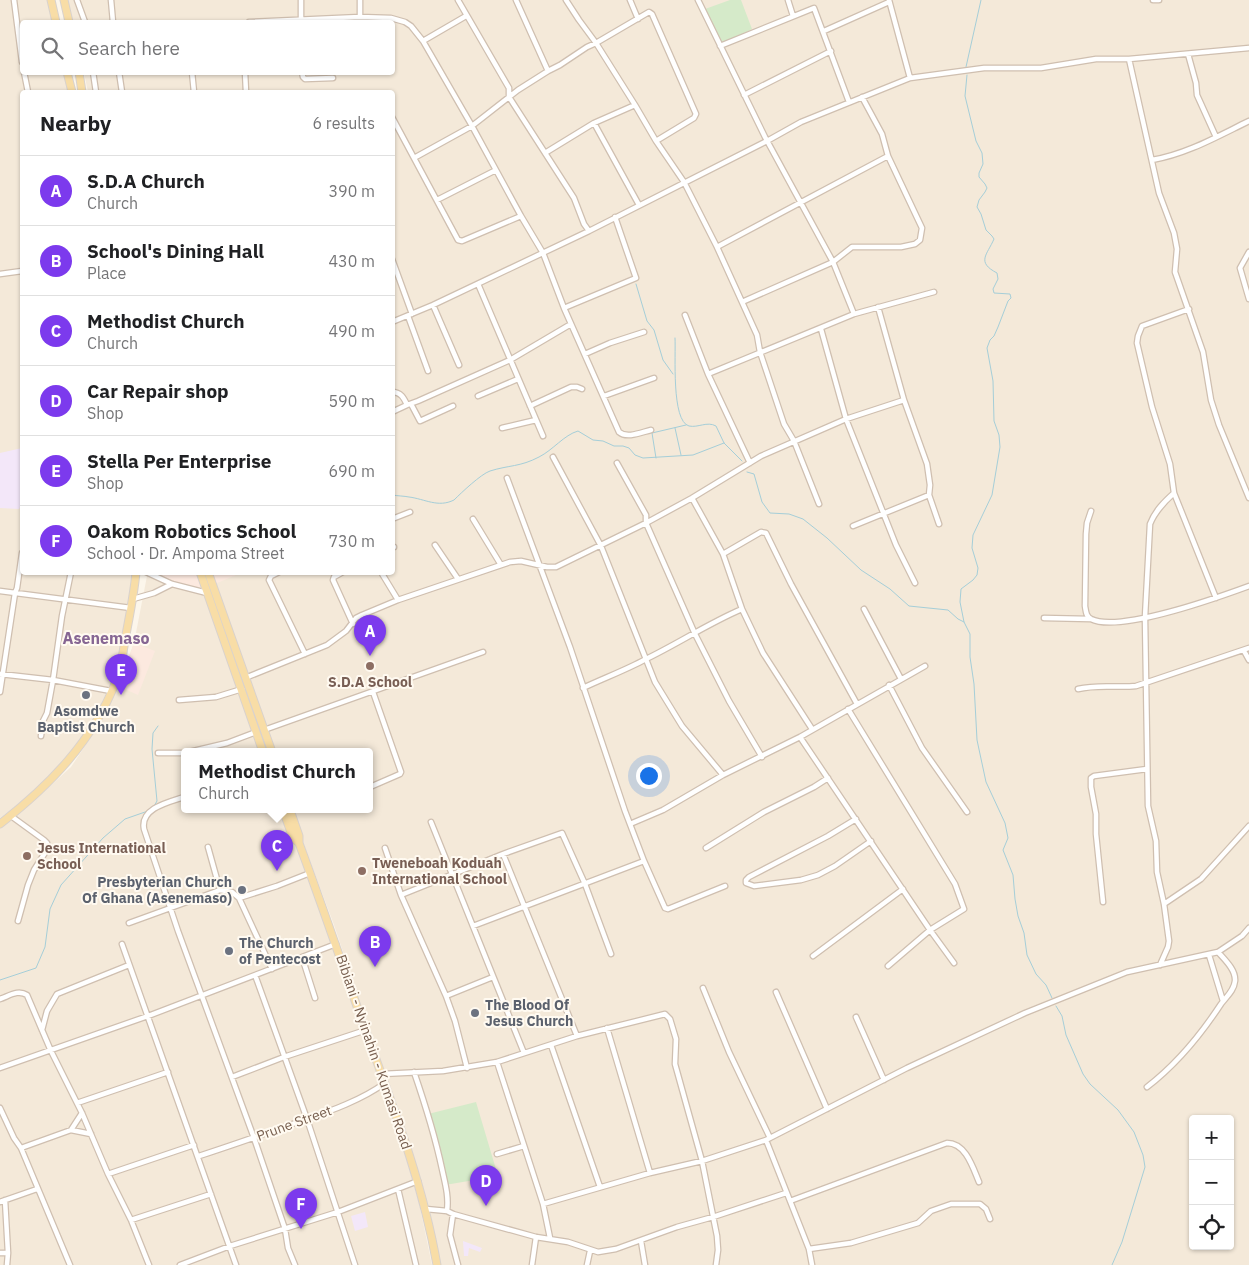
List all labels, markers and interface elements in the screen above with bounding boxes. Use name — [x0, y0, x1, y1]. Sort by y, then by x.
search box — [20, 20, 395, 75]
icon: search — [38, 34, 66, 62]
text: Search here — [78, 36, 180, 60]
text: Nearby — [40, 109, 111, 137]
text: 6 results — [312, 113, 375, 133]
text: S.D.A Church — [87, 169, 205, 193]
text: A — [51, 181, 61, 201]
text: 390 m — [328, 181, 375, 201]
text: Church — [87, 193, 138, 213]
text: School's Dining Hall — [87, 239, 264, 263]
text: B — [51, 251, 61, 271]
text: 430 m — [328, 251, 375, 271]
text: Place — [87, 263, 126, 283]
text: Methodist Church — [87, 309, 244, 333]
text: C — [51, 321, 61, 341]
text: 490 m — [328, 321, 375, 341]
text: Church — [87, 333, 138, 353]
text: Car Repair shop — [87, 379, 229, 403]
text: D — [50, 391, 62, 411]
text: 590 m — [328, 391, 375, 411]
text: Shop — [87, 403, 124, 423]
text: Stella Per Enterprise — [87, 449, 272, 473]
text: E — [51, 461, 61, 481]
text: 690 m — [328, 461, 375, 481]
text: Shop — [87, 473, 124, 493]
text: Oakom Robotics School — [87, 519, 296, 543]
text: F — [51, 531, 61, 551]
text: 730 m — [328, 531, 375, 551]
text: School · Dr. Ampoma Street — [87, 543, 285, 563]
pin: A — [354, 615, 386, 656]
district label: Asenemaso — [62, 628, 150, 648]
pin: E — [105, 654, 137, 695]
marker: S.D.A School — [364, 660, 376, 672]
place label: S.D.A School — [328, 673, 412, 691]
marker: Asomdwe Baptist Church — [80, 689, 92, 701]
place label: Asomdwe Baptist Church — [37, 702, 135, 736]
popup — [181, 748, 373, 813]
text: Methodist Church — [198, 759, 356, 783]
your location — [636, 763, 662, 789]
text: Church — [198, 783, 249, 803]
pin: C — [261, 830, 293, 871]
place label: Jesus International School — [37, 839, 166, 873]
marker: Jesus International School — [21, 850, 33, 862]
place label: Tweneboah Koduah International School — [372, 854, 507, 888]
marker: Tweneboah Koduah International School — [356, 865, 368, 877]
place label: Presbyterian Church Of Ghana (Asenemaso) — [82, 873, 232, 907]
marker: Presbyterian Church Of Ghana (Asenemaso) — [236, 884, 248, 896]
pin: B — [359, 926, 391, 967]
place label: The Church of Pentecost — [239, 934, 321, 968]
marker: The Church of Pentecost — [223, 945, 235, 957]
street label: Bibiani - Nyinahin - Kumasi Road — [332, 952, 416, 1152]
place label: The Blood Of Jesus Church — [485, 996, 573, 1030]
marker: The Blood Of Jesus Church — [469, 1007, 481, 1019]
street label: Prune Street — [254, 1101, 334, 1145]
map controls — [1189, 1115, 1234, 1250]
button: + — [1189, 1115, 1234, 1160]
button: − — [1189, 1160, 1234, 1205]
pin: D — [470, 1165, 502, 1206]
pin: F — [285, 1188, 317, 1229]
button: locate — [1189, 1205, 1234, 1250]

